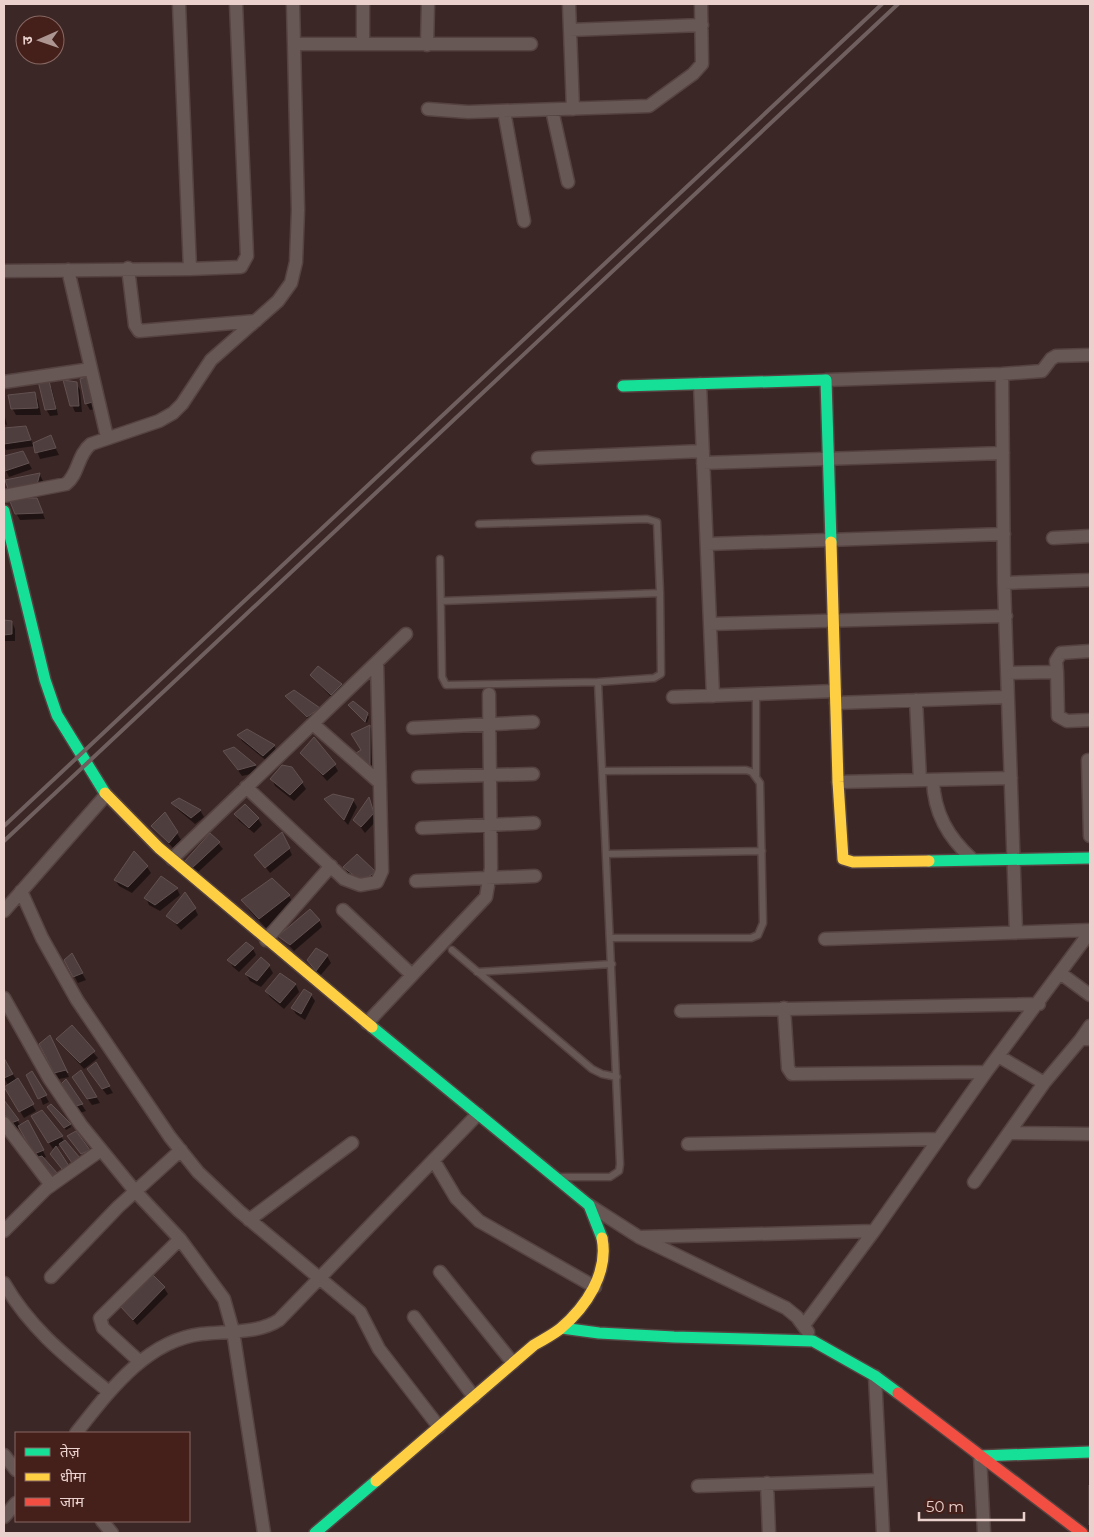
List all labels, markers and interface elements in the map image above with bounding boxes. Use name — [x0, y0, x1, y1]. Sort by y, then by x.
north arrow — [15, 15, 65, 65]
text: उ — [18, 35, 36, 45]
legend — [15, 1432, 190, 1522]
text: तेज़ — [60, 1442, 81, 1461]
text: धीमा — [60, 1467, 87, 1486]
scale bar — [919, 1490, 1024, 1522]
text: जाम — [60, 1492, 85, 1511]
text: 50 m — [926, 1497, 964, 1516]

